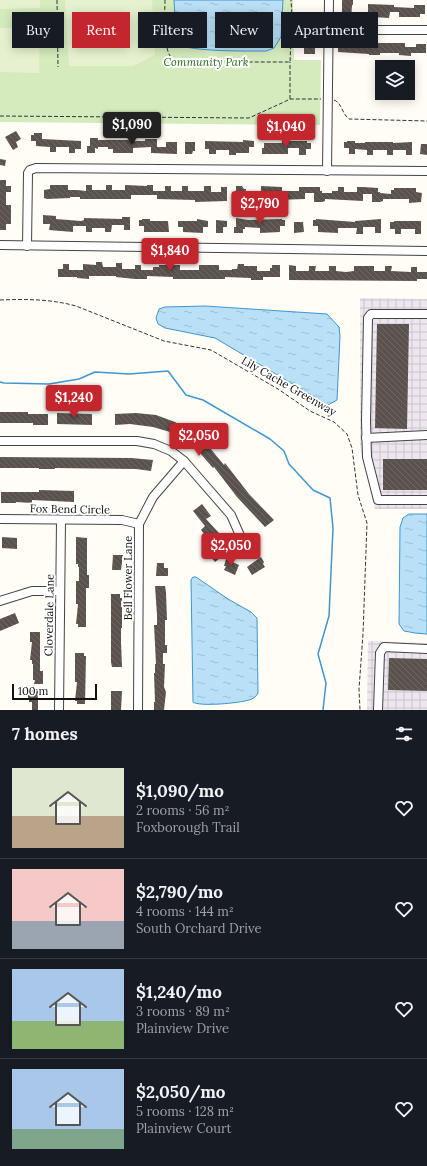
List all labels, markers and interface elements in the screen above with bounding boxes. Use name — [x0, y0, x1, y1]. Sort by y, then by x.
chip: Buy — [12, 12, 64, 48]
chip: Rent — [72, 12, 130, 48]
chip: Filters — [138, 12, 207, 48]
chip: New — [215, 12, 273, 48]
chip: Apartment — [281, 12, 378, 48]
park label: Community Park — [163, 55, 249, 69]
map controls — [375, 60, 415, 100]
button: layers — [375, 60, 415, 100]
pin: $1,090 — [99, 112, 165, 146]
pin: $1,040 — [253, 114, 319, 148]
text: $1,090 — [112, 116, 152, 133]
text: $1,040 — [266, 118, 306, 135]
pin: $2,790 — [227, 191, 293, 225]
text: $2,790 — [240, 195, 280, 212]
pin: $1,840 — [137, 238, 203, 272]
text: $1,840 — [151, 242, 190, 259]
street label: Lily Cache Greenway — [239, 353, 339, 419]
pin: $1,240 — [41, 385, 107, 419]
text: $1,240 — [55, 389, 93, 406]
pin: $2,050 — [166, 423, 232, 457]
text: $2,050 — [178, 427, 220, 444]
street label: Fox Bend Circle — [30, 501, 110, 517]
pin: $2,050 — [198, 533, 264, 567]
street label: Bell Flower Lane — [121, 536, 135, 620]
text: $2,050 — [210, 537, 252, 554]
street label: Cloverdale Lane — [41, 574, 57, 656]
scale bar — [12, 682, 97, 701]
text: 100 m — [18, 684, 48, 698]
text: 7 homes — [12, 723, 78, 745]
icon: filters — [393, 723, 415, 745]
text: $1,090/mo — [136, 780, 224, 802]
icon: home — [44, 784, 92, 832]
icon: heart — [393, 797, 415, 819]
text: 2 rooms · 56 m² — [136, 802, 230, 819]
text: Foxborough Trail — [136, 819, 240, 836]
text: $2,790/mo — [136, 881, 223, 903]
icon: home — [44, 885, 92, 933]
icon: heart — [393, 898, 415, 920]
text: 4 rooms · 144 m² — [136, 903, 234, 920]
text: South Orchard Drive — [136, 920, 262, 937]
text: $1,240/mo — [136, 981, 222, 1003]
icon: home — [44, 985, 92, 1033]
icon: heart — [393, 998, 415, 1020]
text: 3 rooms · 89 m² — [136, 1003, 230, 1020]
text: Plainview Drive — [136, 1020, 229, 1037]
text: $2,050/mo — [136, 1081, 225, 1103]
icon: home — [44, 1085, 92, 1133]
icon: heart — [393, 1098, 415, 1120]
text: 5 rooms · 128 m² — [136, 1103, 234, 1120]
text: Plainview Court — [136, 1120, 232, 1137]

